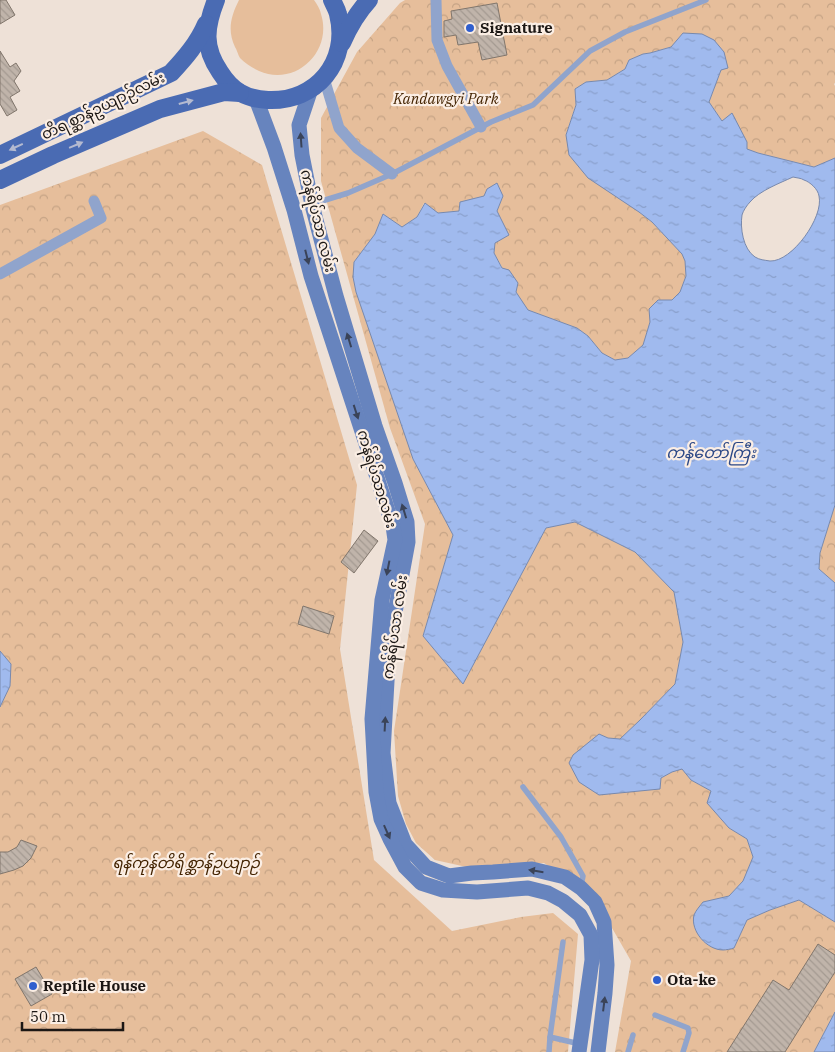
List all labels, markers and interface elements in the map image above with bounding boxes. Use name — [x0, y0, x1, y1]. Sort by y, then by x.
place label: Signature — [480, 18, 553, 37]
marker: Signature — [464, 22, 476, 34]
street label: တိရစ္ဆာန်ဥယျာဉ်လမ်း — [38, 67, 169, 146]
park label: Kandawgyi Park — [392, 89, 499, 108]
one-way arrow — [178, 98, 193, 106]
one-way arrow — [296, 132, 304, 148]
one-way arrow — [69, 141, 83, 149]
one-way arrow — [9, 144, 23, 152]
street label: ကန်ရိပ်သာ လမ်း — [294, 167, 340, 275]
one-way arrow — [303, 249, 311, 264]
one-way arrow — [345, 332, 353, 347]
one-way arrow — [353, 404, 360, 419]
street label: ကန်ရိပ်သာလမ်း — [351, 427, 401, 531]
water label: ကန်တော်ကြီး — [666, 441, 757, 466]
one-way arrow — [399, 504, 407, 519]
one-way arrow — [384, 560, 392, 576]
street label: ကန်ရိပ်သာ လမ်း — [378, 573, 414, 681]
one-way arrow — [381, 716, 389, 732]
one-way arrow — [384, 825, 392, 839]
park label: ရန်ကုန်တိရိစ္ဆာန်ဥယျာဉ် — [112, 852, 261, 876]
one-way arrow — [528, 867, 544, 875]
place label: Ota-ke — [667, 970, 716, 989]
marker: Ota-ke — [651, 974, 663, 986]
place label: Reptile House — [43, 976, 146, 995]
marker: Reptile House — [27, 980, 39, 992]
one-way arrow — [600, 995, 608, 1011]
scale bar — [22, 1000, 124, 1032]
text: 50 m — [30, 1007, 66, 1026]

